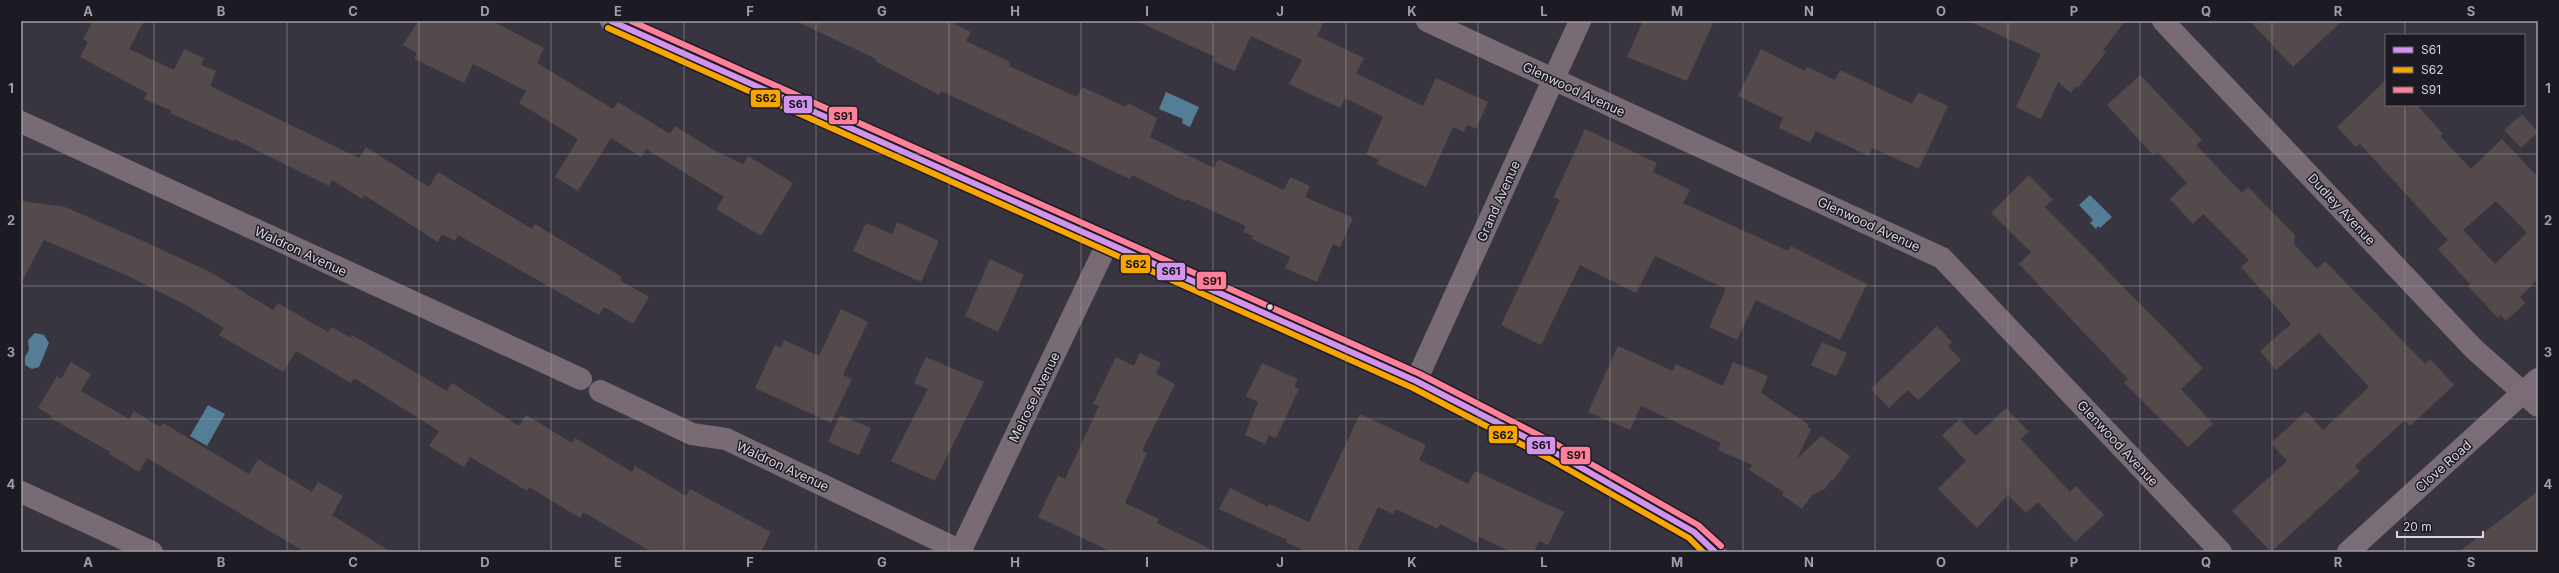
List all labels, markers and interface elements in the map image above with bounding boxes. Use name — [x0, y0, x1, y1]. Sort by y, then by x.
text: A — [83, 3, 93, 19]
text: B — [217, 3, 226, 19]
text: C — [348, 3, 358, 19]
text: D — [480, 3, 490, 19]
text: E — [614, 3, 622, 19]
text: F — [746, 3, 754, 19]
text: G — [877, 3, 887, 19]
text: H — [1010, 3, 1020, 19]
text: I — [1145, 3, 1149, 19]
text: J — [1276, 3, 1284, 19]
text: K — [1407, 3, 1417, 19]
text: L — [1540, 3, 1548, 19]
text: M — [1671, 3, 1683, 19]
text: N — [1804, 3, 1814, 19]
text: O — [1936, 3, 1946, 19]
text: P — [2070, 3, 2078, 19]
text: Q — [2201, 3, 2211, 19]
text: R — [2334, 3, 2343, 19]
text: S — [2467, 3, 2475, 19]
legend — [2385, 34, 2525, 106]
text: S61 — [2421, 42, 2441, 57]
street label: Glenwood Avenue — [1520, 58, 1628, 120]
text: S62 — [2421, 62, 2443, 77]
text: 1 — [8, 80, 14, 96]
text: 1 — [2545, 80, 2551, 96]
text: S91 — [2421, 82, 2441, 97]
line badge: S62 — [750, 89, 781, 108]
text: S62 — [755, 91, 777, 105]
line badge: S61 — [783, 95, 813, 114]
text: S61 — [788, 97, 808, 111]
line badge: S91 — [828, 106, 858, 125]
text: S91 — [833, 109, 853, 123]
street label: Grand Avenue — [1473, 158, 1523, 244]
street label: Dudley Avenue — [2305, 170, 2379, 248]
street label: Glenwood Avenue — [1815, 193, 1923, 255]
text: 2 — [7, 212, 15, 228]
text: 2 — [2544, 212, 2552, 228]
street label: Waldron Avenue — [252, 223, 350, 279]
line badge: S62 — [1120, 254, 1151, 274]
text: S62 — [1125, 257, 1147, 271]
line badge: S61 — [1156, 262, 1186, 281]
text: S61 — [1161, 264, 1181, 278]
line badge: S91 — [1196, 271, 1227, 290]
text: S91 — [1202, 274, 1222, 288]
unlabelled marker — [1265, 302, 1275, 312]
text: 3 — [7, 344, 15, 360]
text: 3 — [2544, 344, 2552, 360]
street label: Melrose Avenue — [1005, 349, 1063, 445]
street label: Glenwood Avenue — [2074, 397, 2162, 489]
line badge: S62 — [1488, 425, 1518, 444]
text: S62 — [1492, 428, 1514, 442]
line badge: S61 — [1526, 436, 1556, 455]
street label: Clove Road — [2412, 437, 2474, 495]
street label: Waldron Avenue — [734, 438, 832, 494]
text: S61 — [1531, 438, 1551, 452]
line badge: S91 — [1560, 446, 1591, 465]
text: S91 — [1566, 448, 1586, 462]
text: 4 — [7, 476, 16, 492]
text: 4 — [2544, 476, 2553, 492]
scale bar — [2397, 513, 2483, 539]
text: 20 m — [2403, 519, 2432, 534]
text: A — [83, 554, 93, 570]
text: B — [217, 554, 226, 570]
text: C — [348, 554, 358, 570]
text: D — [480, 554, 490, 570]
text: E — [614, 554, 622, 570]
text: F — [746, 554, 754, 570]
text: G — [877, 554, 887, 570]
text: H — [1010, 554, 1020, 570]
text: I — [1145, 554, 1149, 570]
text: J — [1276, 554, 1284, 570]
text: K — [1407, 554, 1417, 570]
text: L — [1540, 554, 1548, 570]
text: M — [1671, 554, 1683, 570]
text: N — [1804, 554, 1814, 570]
text: O — [1936, 554, 1946, 570]
text: P — [2070, 554, 2078, 570]
text: Q — [2201, 554, 2211, 570]
text: R — [2334, 554, 2343, 570]
text: S — [2467, 554, 2475, 570]

